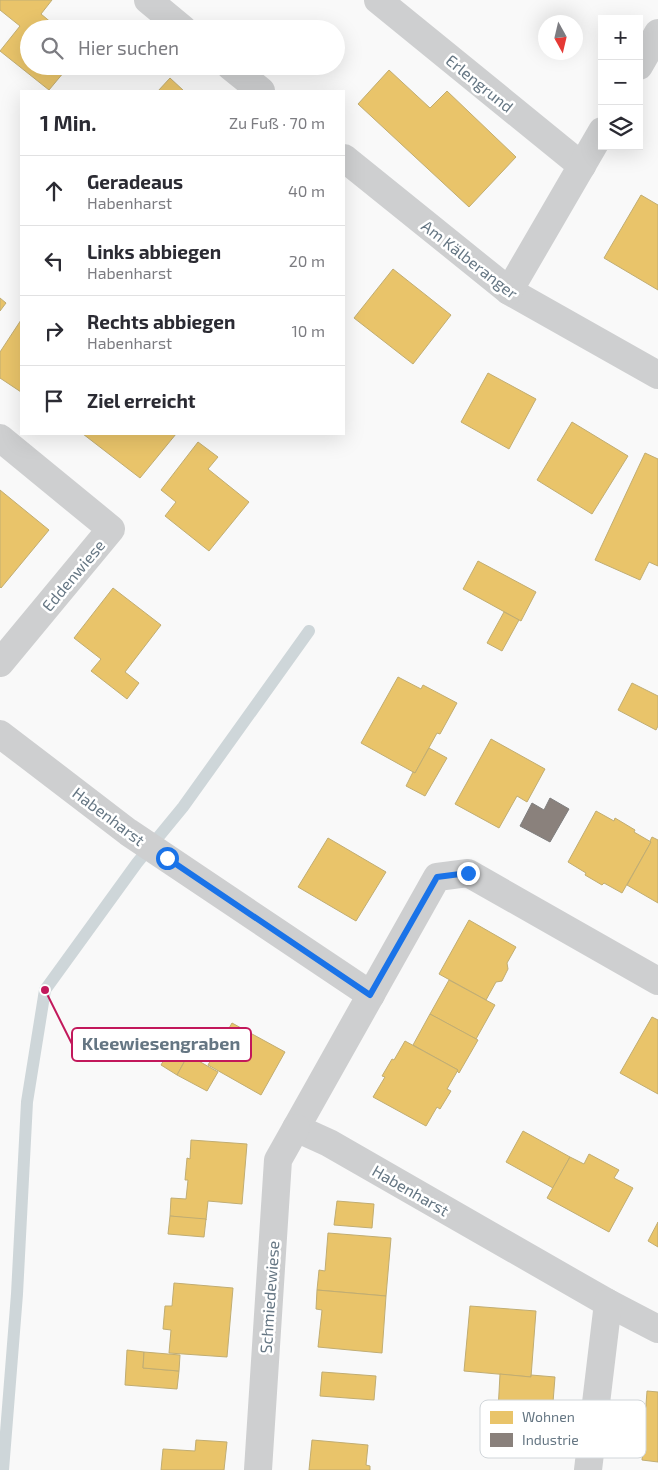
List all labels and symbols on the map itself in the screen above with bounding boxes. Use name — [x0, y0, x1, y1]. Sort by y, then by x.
north arrow — [538, 15, 583, 60]
street label: Erlengrund — [443, 50, 517, 116]
street label: Am Kälberanger — [418, 216, 522, 303]
street label: Eddenwiese — [38, 535, 108, 615]
street label: Habenharst — [69, 783, 149, 849]
route start — [156, 847, 179, 870]
route end — [457, 862, 480, 885]
callout: Kleewiesengraben — [72, 1028, 251, 1061]
text: Kleewiesengraben — [82, 1032, 240, 1054]
street label: Habenharst — [369, 1160, 453, 1220]
street label: Schmiedewiese — [256, 1240, 282, 1354]
legend — [480, 1400, 646, 1458]
text: Wohnen — [522, 1408, 575, 1425]
text: Industrie — [522, 1431, 579, 1448]

